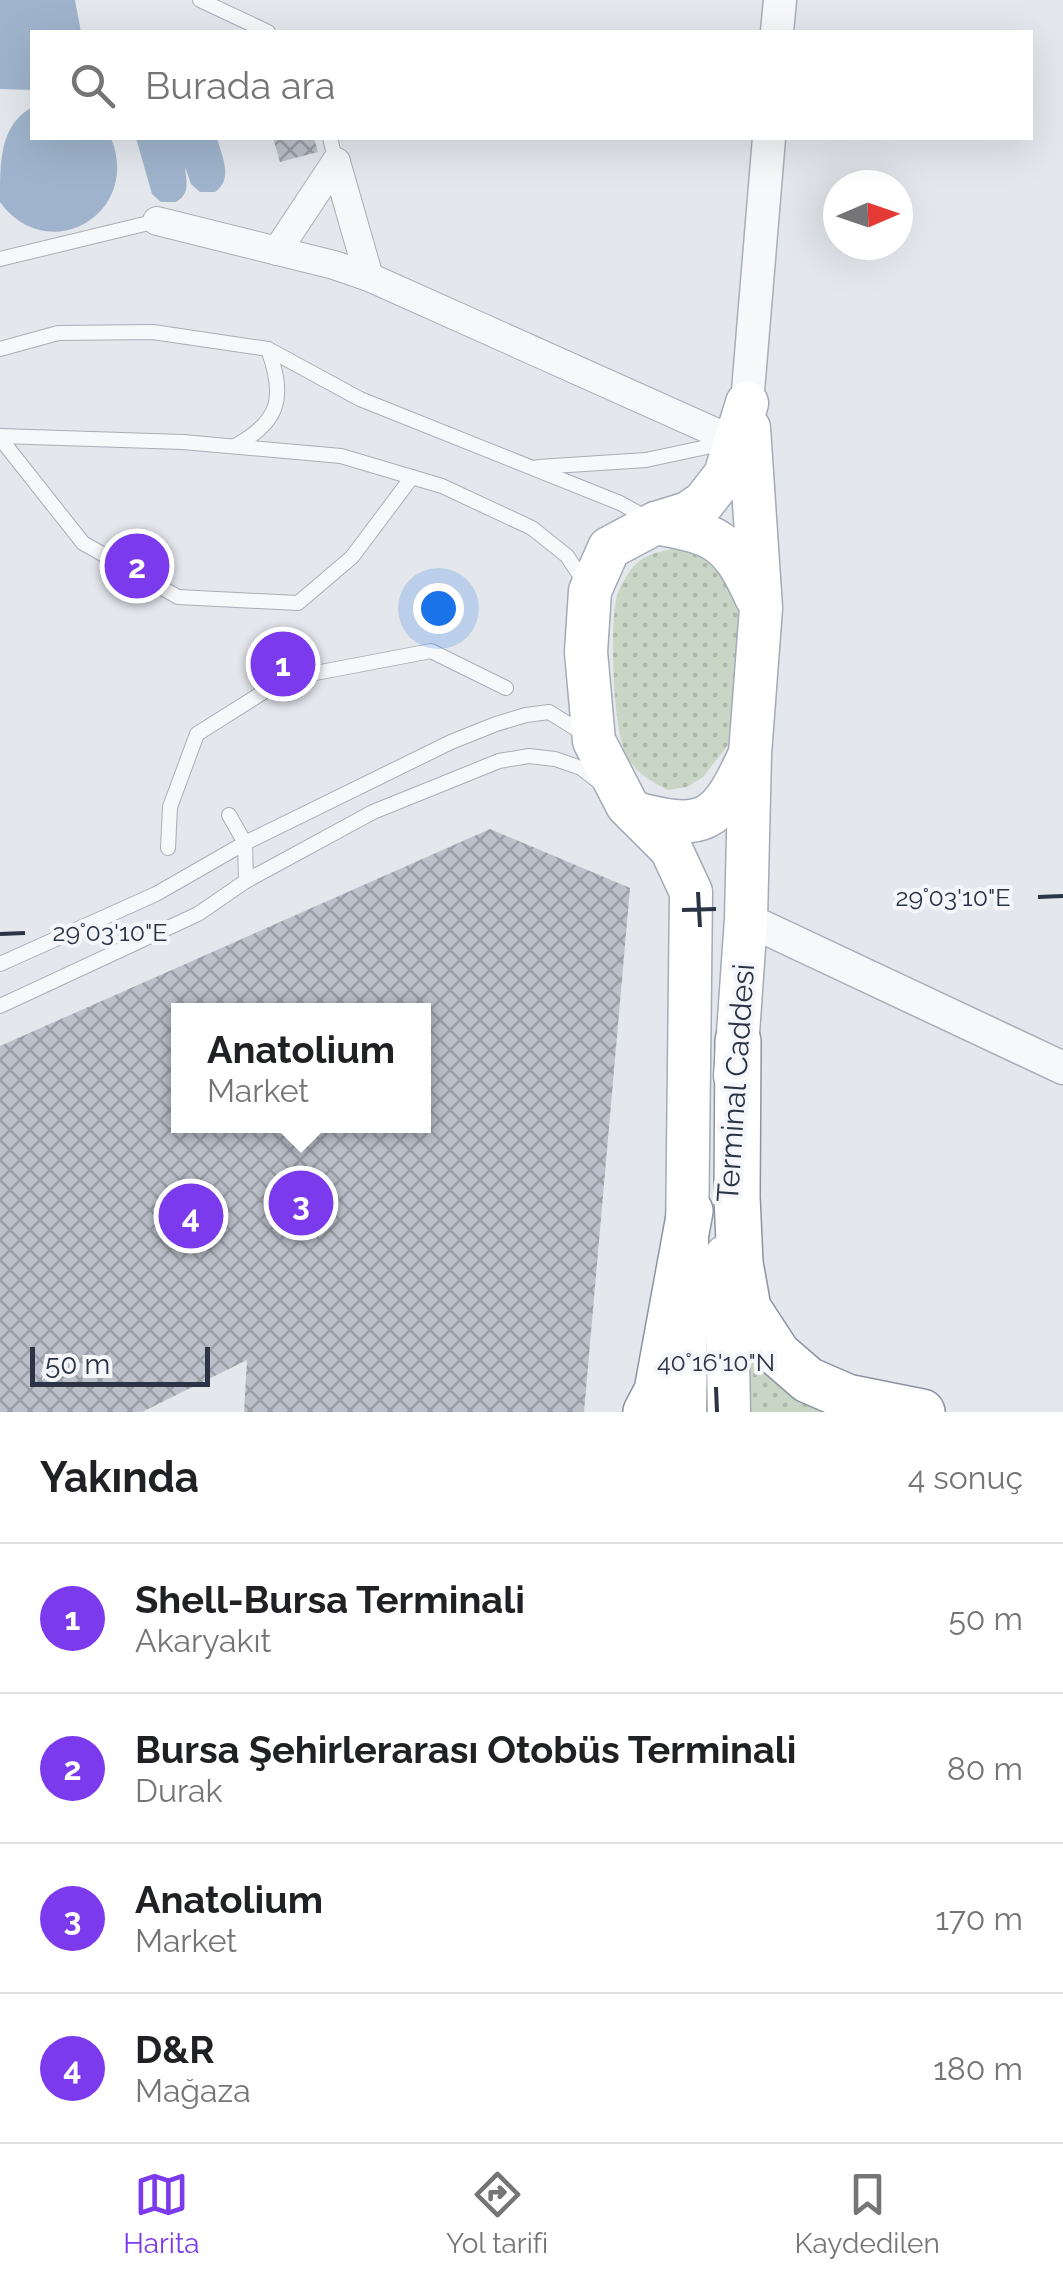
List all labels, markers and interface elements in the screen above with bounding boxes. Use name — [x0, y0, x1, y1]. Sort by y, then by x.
search box — [30, 30, 1033, 140]
icon: search — [65, 58, 120, 113]
text: Burada ara — [145, 63, 336, 108]
north arrow — [823, 170, 913, 260]
pin: 2 — [104, 528, 170, 604]
your location — [413, 583, 464, 634]
pin: 1 — [250, 626, 316, 702]
text: 29°03'10"E — [896, 882, 1010, 912]
text: 29°03'10"E — [53, 917, 167, 947]
street label: Terminal Caddesi — [710, 963, 761, 1203]
popup — [171, 1003, 431, 1133]
text: Anatolium — [207, 1027, 395, 1072]
text: Market — [207, 1072, 309, 1109]
pin: 3 — [268, 1166, 334, 1240]
pin: 4 — [158, 1178, 224, 1254]
scale bar — [30, 1342, 210, 1386]
text: 40°16'10"N — [657, 1347, 775, 1377]
text: 50 m — [45, 1348, 110, 1381]
text: Yakında — [40, 1453, 199, 1502]
text: 4 sonuç — [908, 1459, 1023, 1496]
text: Shell-Bursa Terminali — [135, 1577, 525, 1622]
text: 1 — [65, 1600, 80, 1637]
text: 50 m — [948, 1600, 1023, 1637]
text: Akaryakıt — [135, 1622, 271, 1659]
text: Bursa Şehirlerarası Otobüs Terminali — [135, 1727, 797, 1772]
text: 2 — [63, 1750, 82, 1787]
text: 80 m — [947, 1750, 1023, 1787]
text: Durak — [135, 1772, 222, 1809]
text: Anatolium — [135, 1877, 323, 1922]
text: 3 — [64, 1900, 81, 1937]
text: 170 m — [935, 1900, 1023, 1937]
text: Market — [135, 1922, 237, 1959]
text: D&R — [135, 2027, 215, 2072]
text: 4 — [63, 2050, 82, 2087]
text: 180 m — [933, 2050, 1023, 2087]
text: Mağaza — [135, 2072, 251, 2109]
tab: Harita — [123, 2167, 200, 2260]
tab: Yol tarifi — [446, 2167, 548, 2260]
tab: Kaydedilen — [795, 2167, 940, 2260]

